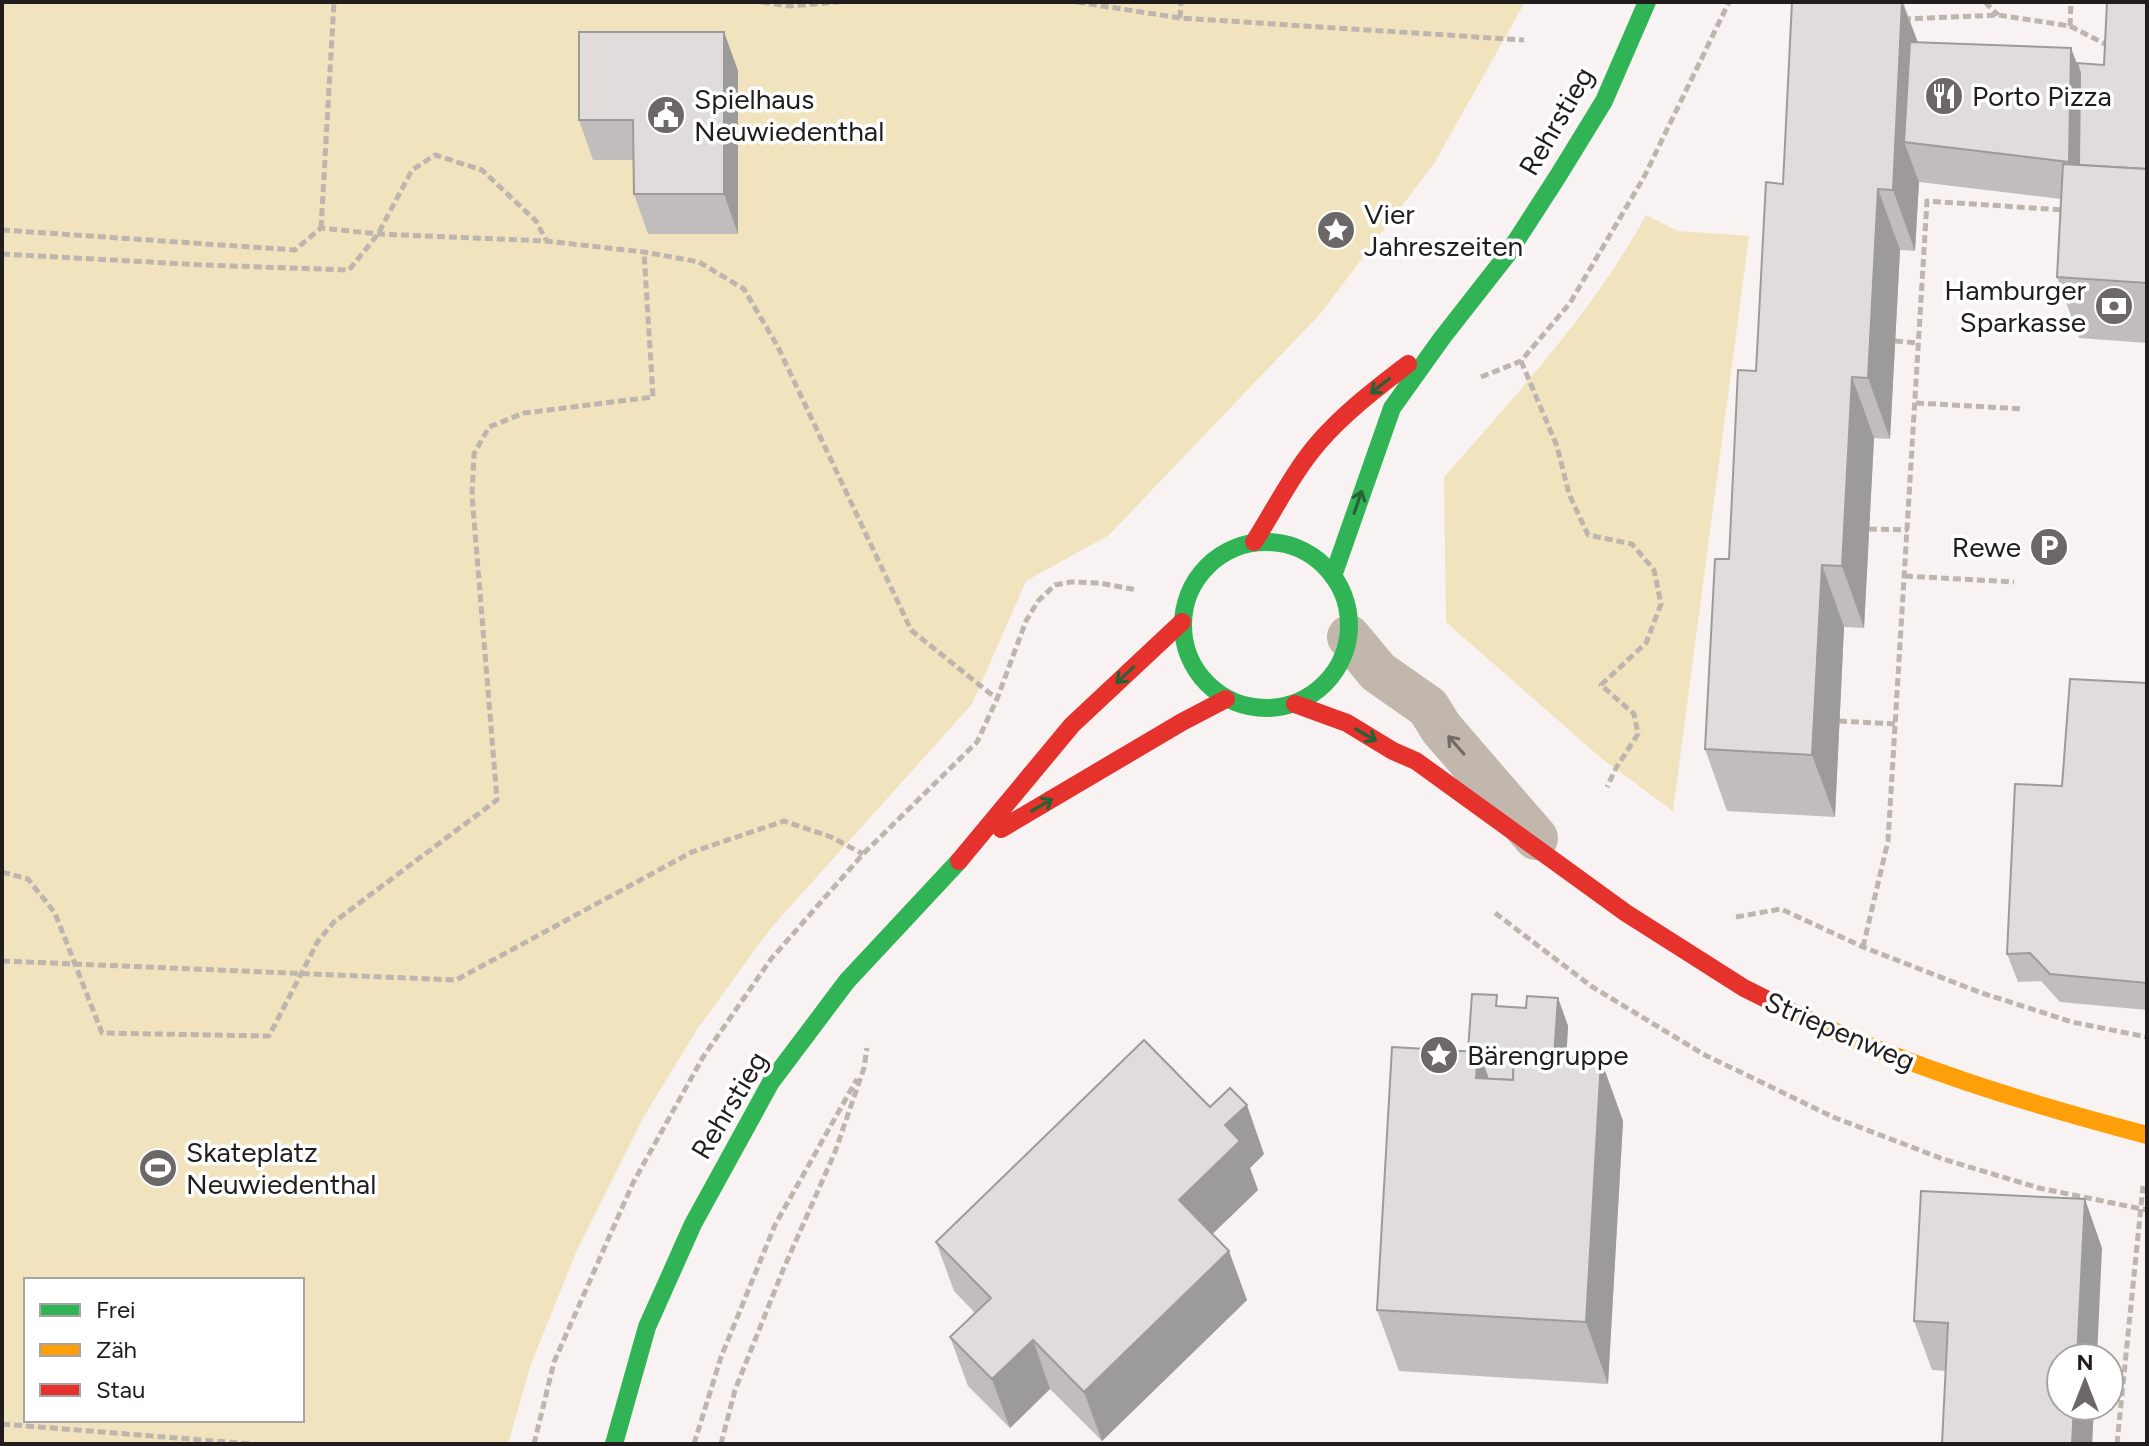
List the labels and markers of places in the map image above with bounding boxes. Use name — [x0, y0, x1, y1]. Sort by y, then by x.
restaurant icon: Porto Pizza — [1923, 75, 1965, 117]
place label: Porto Pizza — [1972, 79, 2112, 113]
place label: Spielhaus Neuwiedenthal — [694, 82, 884, 148]
public building icon: Spielhaus Neuwiedenthal — [645, 94, 687, 136]
place label: Vier Jahreszeiten — [1364, 197, 1523, 263]
place icon: Vier Jahreszeiten — [1315, 209, 1357, 251]
place label: Hamburger Sparkasse — [1944, 273, 2087, 339]
bank icon: Hamburger Sparkasse — [2093, 285, 2135, 327]
parking icon: Rewe — [2028, 526, 2070, 568]
place label: Rewe — [1952, 530, 2021, 564]
place icon: Bärengruppe — [1418, 1034, 1460, 1076]
place label: Bärengruppe — [1467, 1038, 1629, 1072]
place label: Skateplatz Neuwiedenthal — [186, 1135, 376, 1201]
sports icon: Skateplatz Neuwiedenthal — [137, 1147, 179, 1189]

